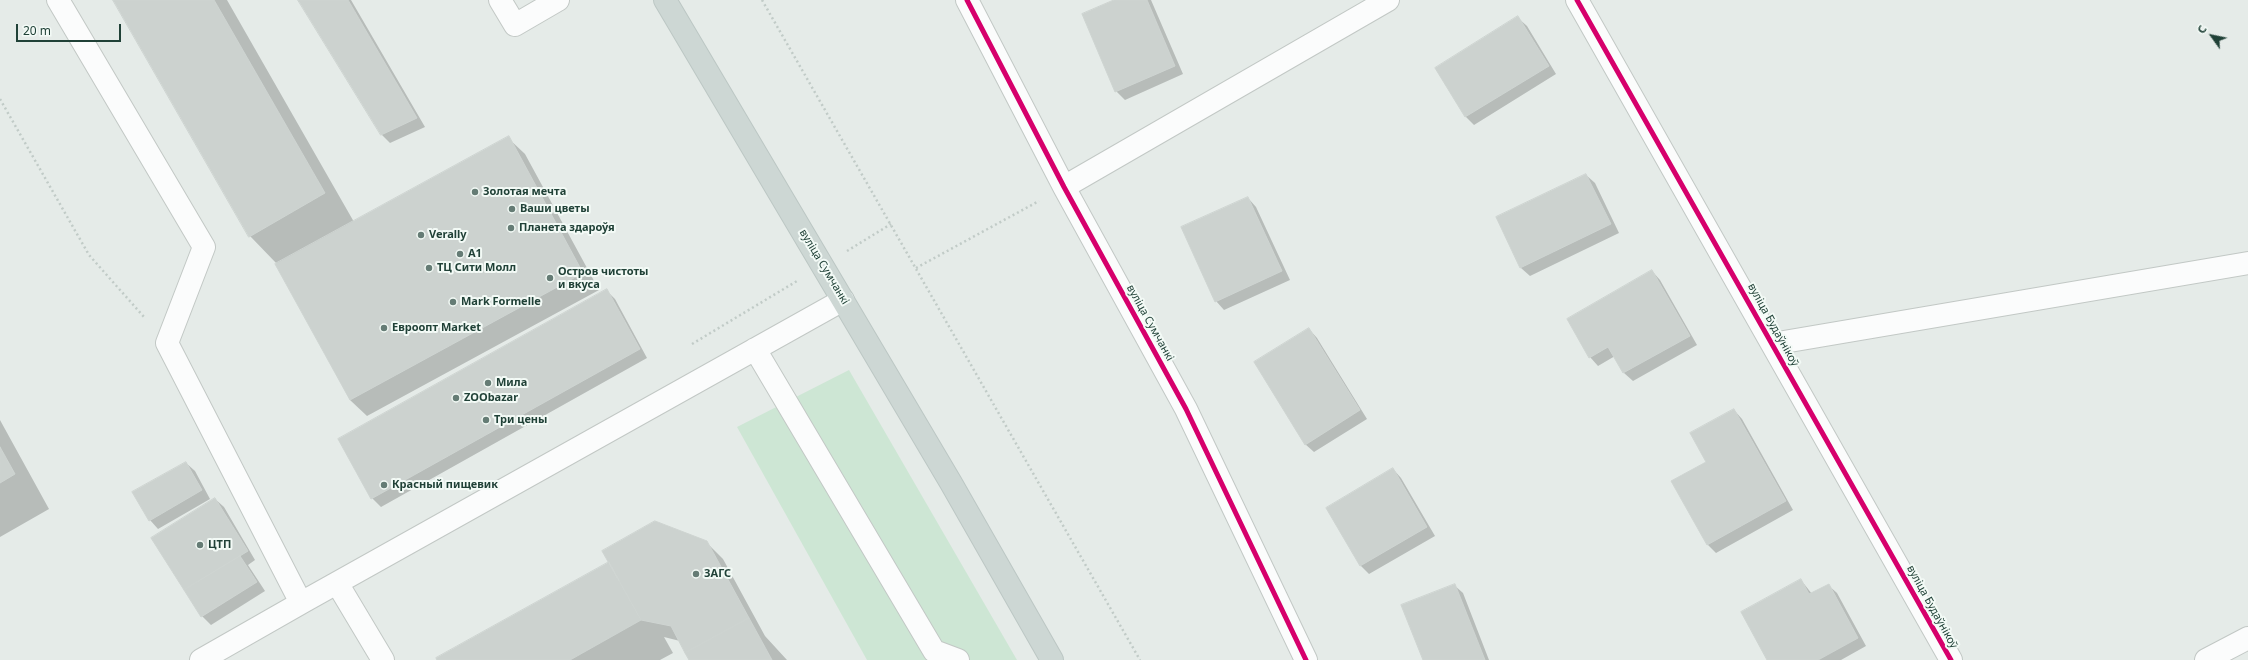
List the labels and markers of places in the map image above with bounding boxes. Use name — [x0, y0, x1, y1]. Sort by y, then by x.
place label: Золотая мечта — [483, 185, 566, 199]
marker: Золотая мечта — [470, 187, 480, 197]
place label: Ваши цветы — [520, 202, 590, 216]
marker: Ваши цветы — [507, 204, 517, 214]
place label: Планета здароўя — [519, 221, 615, 235]
marker: Планета здароўя — [506, 223, 516, 233]
place label: Verally — [429, 228, 467, 242]
marker: Verally — [416, 230, 426, 240]
place label: A1 — [468, 247, 482, 261]
marker: A1 — [455, 249, 465, 259]
place label: ТЦ Сити Молл — [437, 261, 516, 275]
marker: ТЦ Сити Молл — [424, 263, 434, 273]
place label: Остров чистоты и вкуса — [558, 265, 648, 291]
marker: Остров чистоты и вкуса — [545, 273, 555, 283]
place label: Mark Formelle — [461, 295, 541, 309]
marker: Mark Formelle — [448, 297, 458, 307]
place label: Евроопт Market — [392, 321, 481, 335]
marker: Евроопт Market — [379, 323, 389, 333]
place label: Мила — [496, 376, 527, 390]
marker: Мила — [483, 378, 493, 388]
place label: ZOObazar — [464, 391, 518, 405]
marker: ZOObazar — [451, 393, 461, 403]
place label: Три цены — [494, 413, 547, 427]
marker: Три цены — [481, 415, 491, 425]
place label: Красный пищевик — [392, 478, 498, 492]
marker: Красный пищевик — [379, 480, 389, 490]
place label: ЦТП — [208, 538, 231, 552]
marker: ЦТП — [195, 540, 205, 550]
place label: ЗАГС — [704, 567, 731, 581]
marker: ЗАГС — [691, 569, 701, 579]

